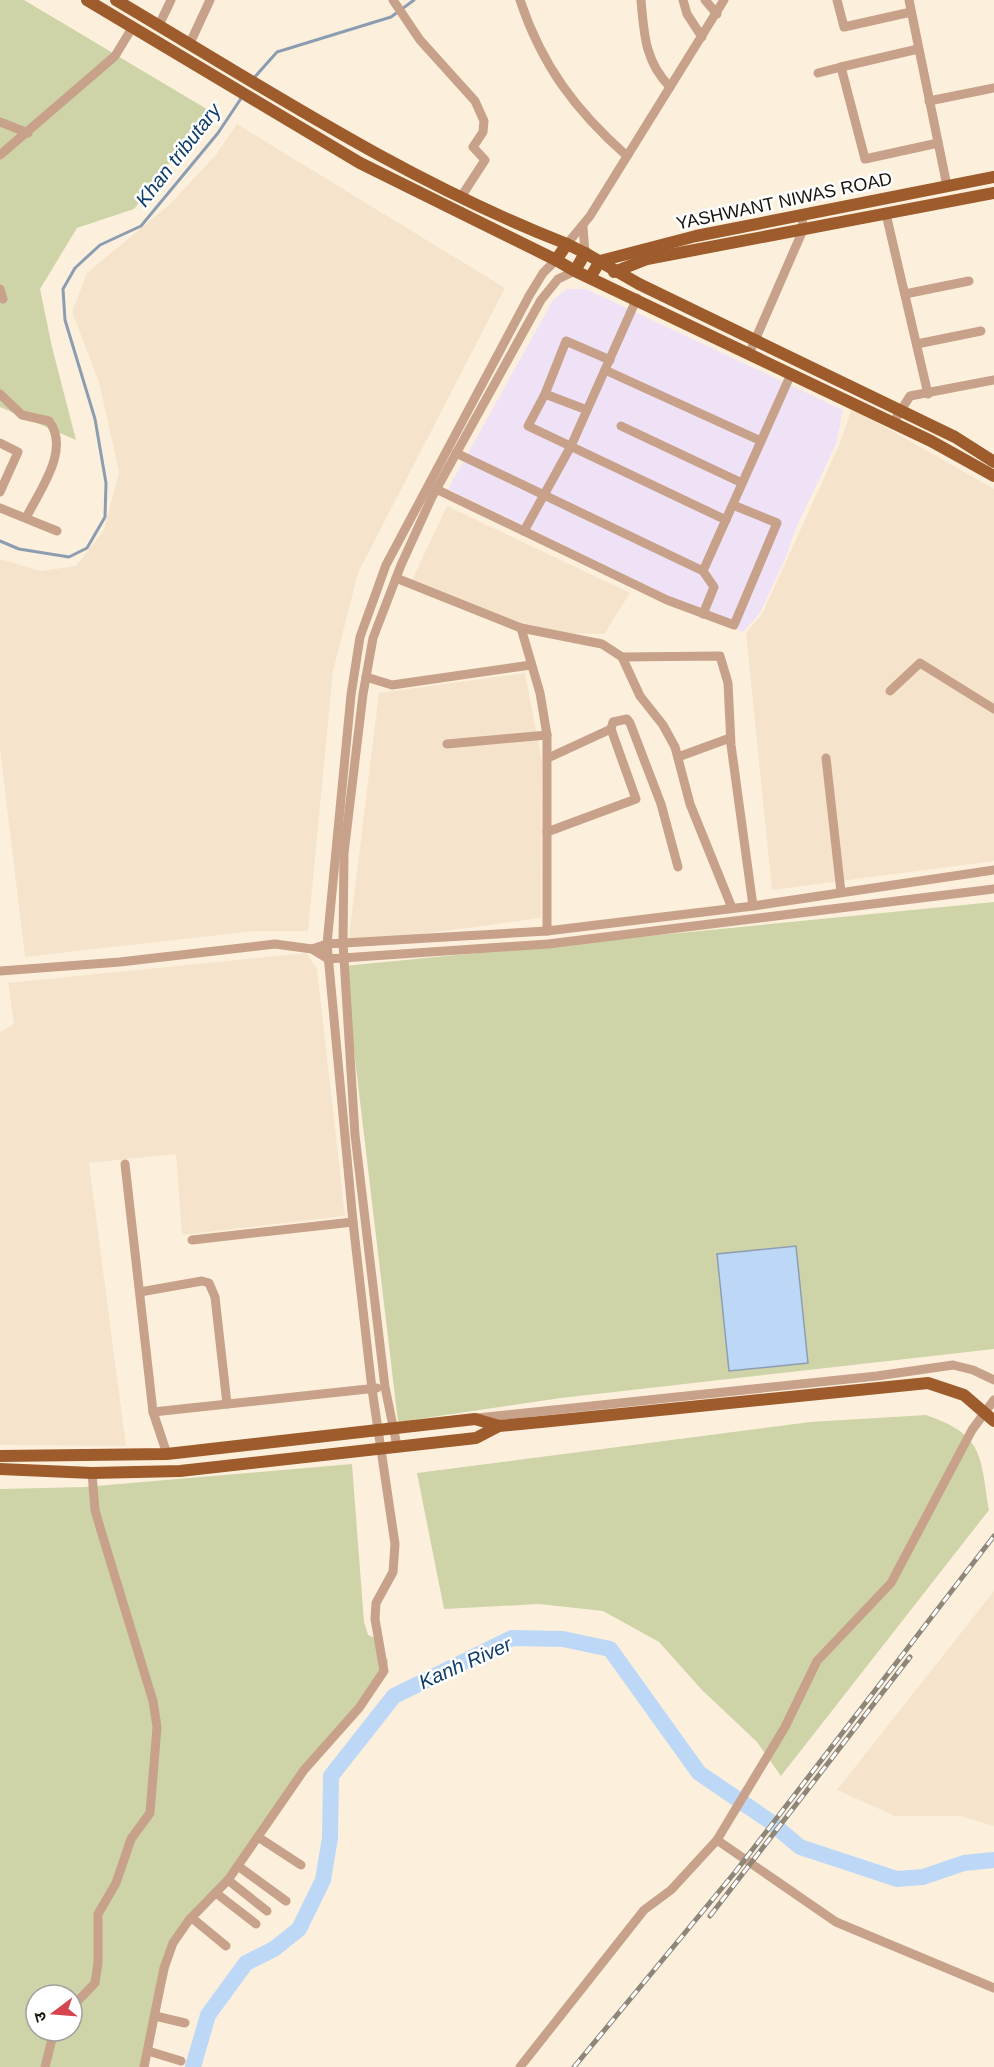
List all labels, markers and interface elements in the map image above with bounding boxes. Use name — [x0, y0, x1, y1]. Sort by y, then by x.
water label: Khan tributary — [131, 98, 226, 211]
street label: YASHWANT NIWAS ROAD — [674, 168, 894, 234]
water label: Kanh River — [415, 1632, 516, 1693]
north arrow — [24, 1983, 84, 2043]
text: उ — [30, 2010, 50, 2024]

